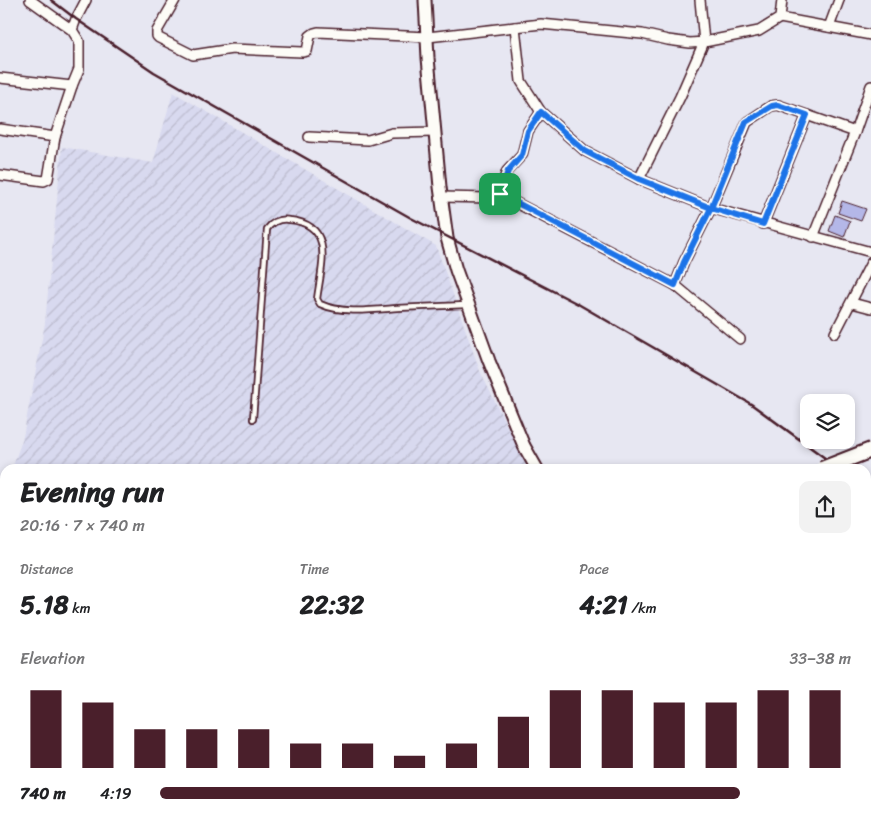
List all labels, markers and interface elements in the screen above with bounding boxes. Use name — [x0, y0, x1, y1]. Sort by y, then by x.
pin — [479, 173, 521, 215]
icon: arrive — [486, 180, 514, 208]
map controls — [800, 394, 855, 449]
button: layers — [800, 394, 855, 449]
text: Evening run — [20, 467, 164, 516]
button: share — [799, 481, 851, 533]
text: 20:16 · 7 × 740 m — [20, 511, 145, 540]
text: Distance — [20, 557, 73, 582]
text: Time — [300, 557, 329, 582]
text: Pace — [579, 557, 609, 582]
text: 5.18 — [20, 582, 69, 627]
text: 22:32 — [300, 582, 364, 627]
text: 4:21 — [579, 582, 628, 627]
text: km — [69, 596, 90, 621]
text: /km — [628, 596, 656, 621]
text: Elevation — [20, 644, 85, 673]
text: 33–38 m — [789, 644, 851, 673]
text: 740 m — [20, 779, 66, 808]
text: 4:19 — [100, 779, 132, 808]

